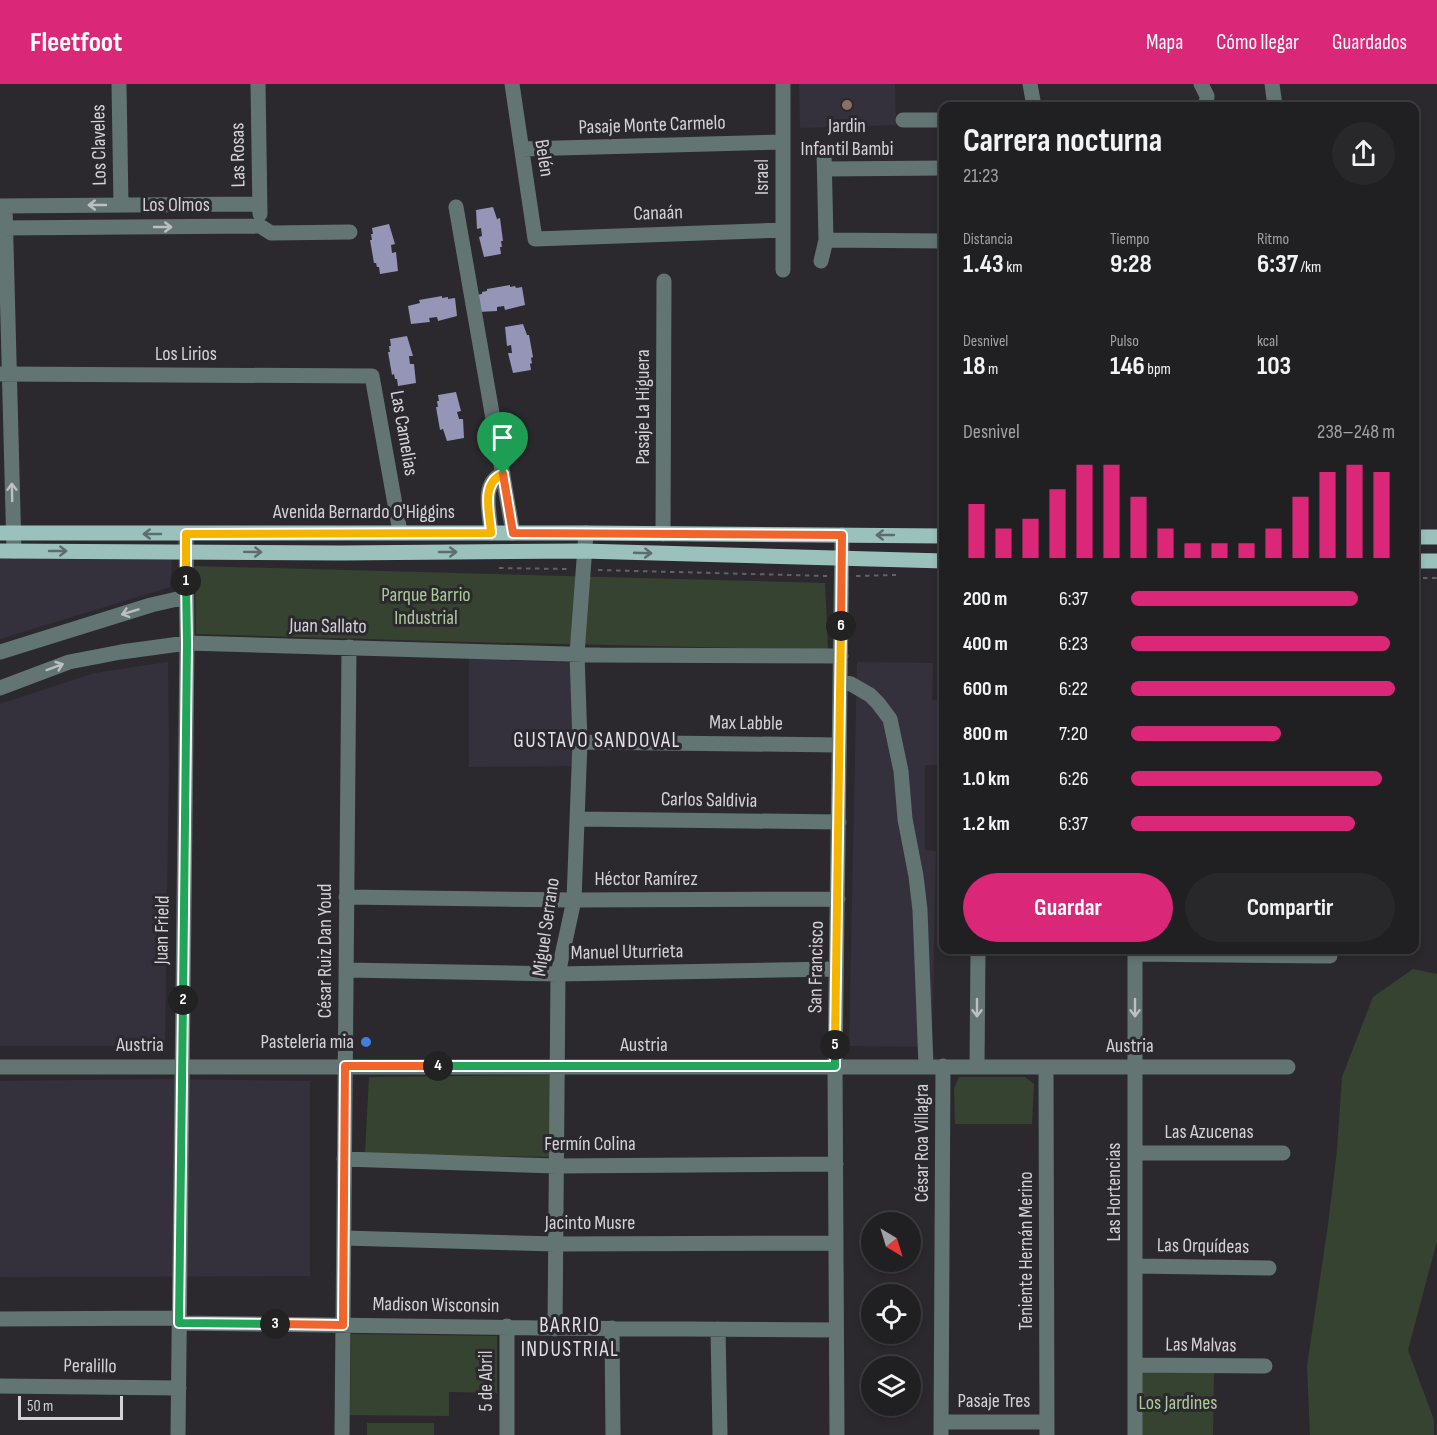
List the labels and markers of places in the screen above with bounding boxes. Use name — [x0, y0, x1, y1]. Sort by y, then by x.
marker: Jardin Infantil Bambi — [840, 98, 854, 112]
place label: Jardin Infantil Bambi — [801, 114, 893, 161]
pin — [477, 412, 528, 474]
pin: 1 — [171, 566, 201, 596]
pin: 6 — [826, 611, 856, 641]
pin: 2 — [168, 985, 198, 1015]
place label: Pasteleria mia — [261, 1030, 354, 1054]
pin: 5 — [820, 1030, 850, 1060]
marker: Pasteleria mia — [359, 1035, 373, 1049]
pin: 4 — [423, 1051, 453, 1081]
pin: 3 — [260, 1309, 290, 1339]

